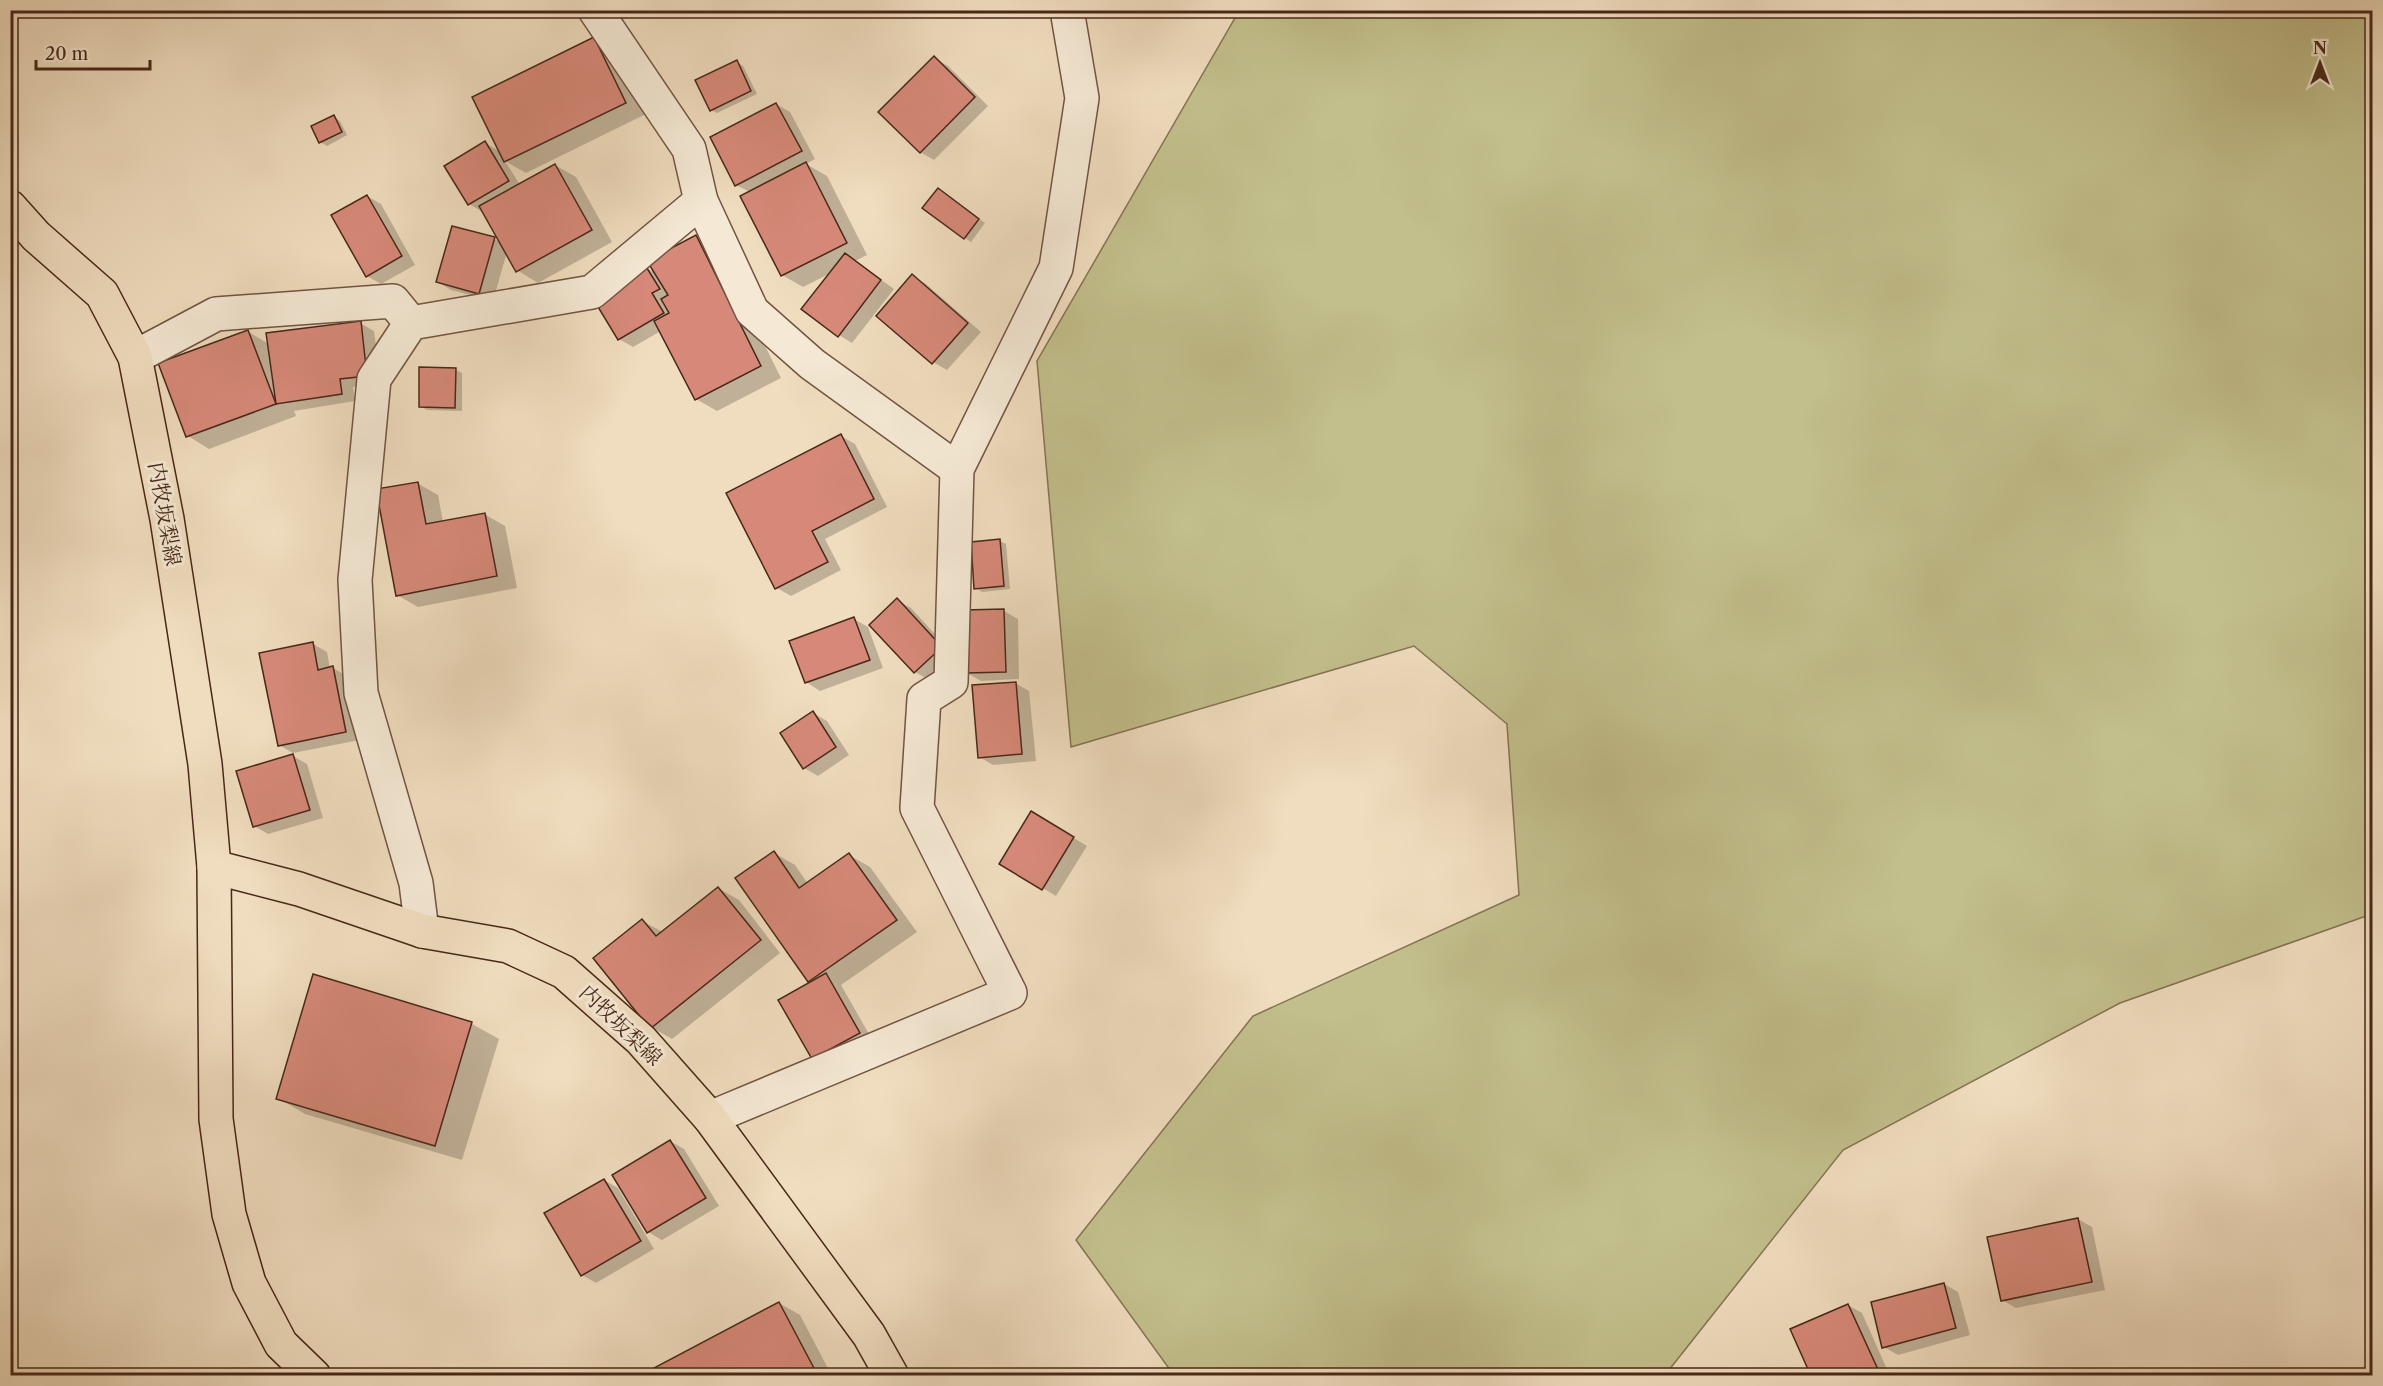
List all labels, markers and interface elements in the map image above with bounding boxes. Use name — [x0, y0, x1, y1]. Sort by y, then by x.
scale bar — [36, 33, 150, 71]
north arrow — [2290, 33, 2350, 93]
text: N — [2313, 38, 2327, 58]
text: 20 m — [45, 43, 89, 65]
street label: 内牧坂梨線 — [144, 460, 186, 568]
street label: 内牧坂梨線 — [575, 980, 667, 1070]

